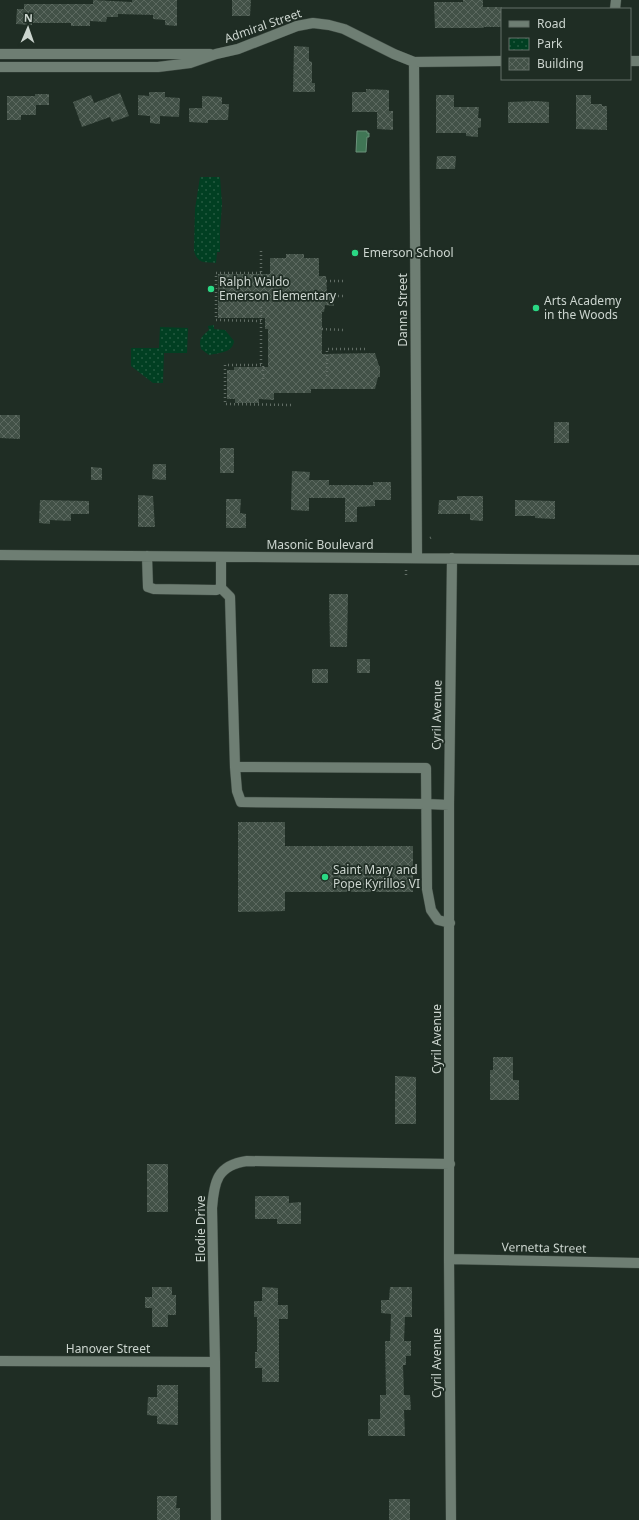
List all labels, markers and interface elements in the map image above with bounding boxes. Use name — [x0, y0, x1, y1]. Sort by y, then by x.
street label: Admiral Street — [222, 4, 304, 47]
north arrow — [8, 8, 48, 48]
legend — [501, 8, 631, 80]
text: N — [24, 10, 33, 25]
text: Road — [537, 15, 566, 32]
text: Park — [537, 35, 563, 52]
text: Building — [537, 55, 584, 72]
place label: Emerson School — [363, 244, 454, 261]
marker: Emerson School — [350, 248, 360, 258]
street label: Danna Street — [394, 272, 411, 347]
place label: Ralph Waldo Emerson Elementary — [219, 273, 337, 304]
marker: Ralph Waldo Emerson Elementary — [206, 284, 216, 294]
place label: Arts Academy in the Woods — [544, 292, 622, 323]
marker: Arts Academy in the Woods — [531, 303, 541, 313]
street label: Masonic Boulevard — [266, 536, 374, 553]
street label: Cyril Avenue — [427, 680, 446, 750]
place label: Saint Mary and Pope Kyrillos VI — [333, 861, 420, 892]
marker: Saint Mary and Pope Kyrillos VI — [320, 872, 330, 882]
street label: Cyril Avenue — [428, 1004, 445, 1074]
street label: Elodie Drive — [192, 1195, 209, 1263]
street label: Vernetta Street — [501, 1238, 587, 1257]
street label: Cyril Avenue — [428, 1328, 445, 1398]
street label: Hanover Street — [66, 1340, 151, 1357]

